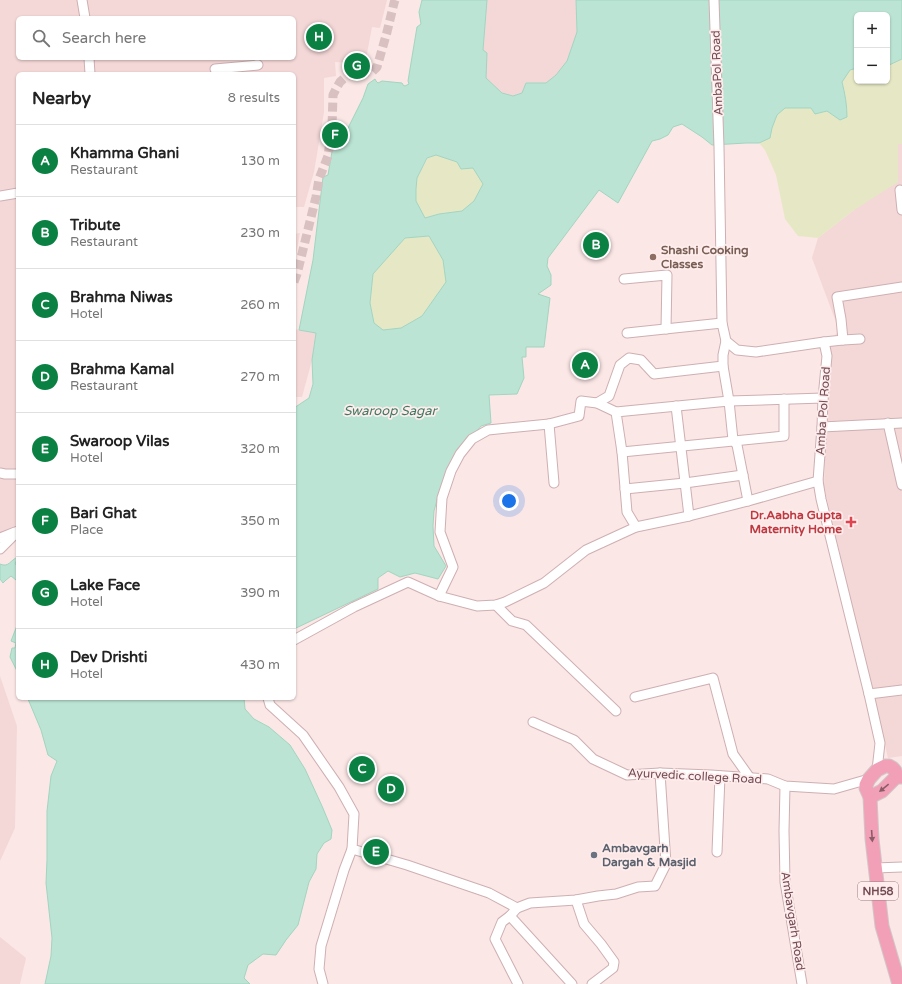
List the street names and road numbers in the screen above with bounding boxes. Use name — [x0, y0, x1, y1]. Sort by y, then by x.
street label: AmbaPol Road — [709, 30, 725, 116]
street label: Amba Pol Road — [813, 366, 833, 456]
street label: Ayurvedic college Road — [628, 766, 762, 786]
street label: Ambavgarh Road — [778, 871, 808, 971]
road number: NH58 — [858, 882, 898, 900]

